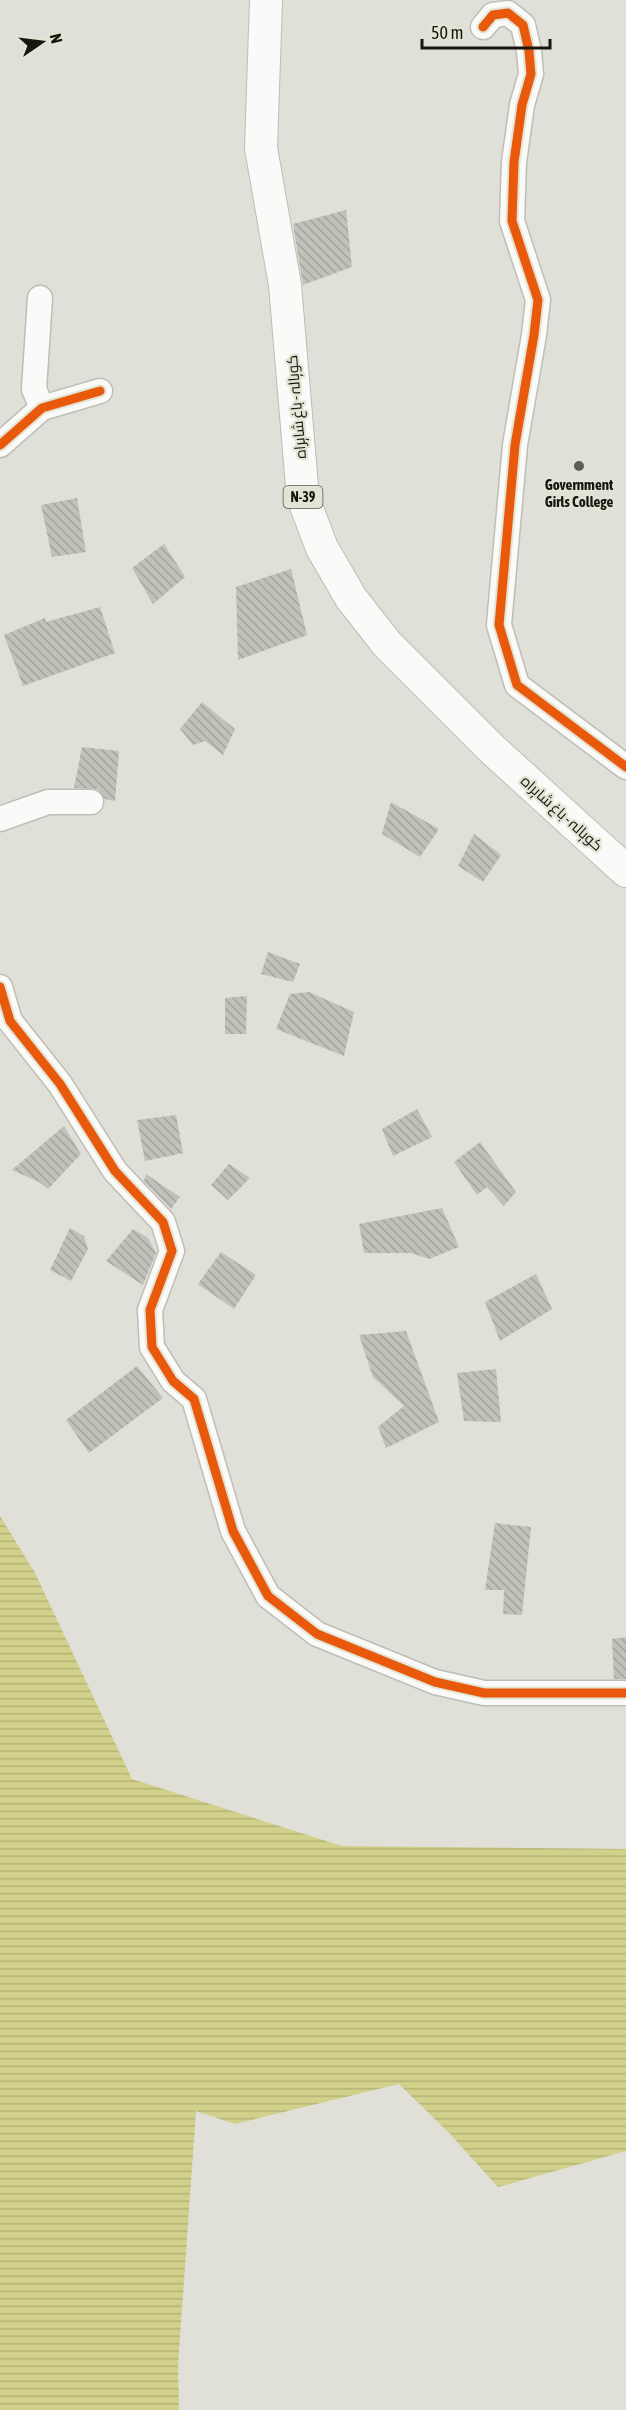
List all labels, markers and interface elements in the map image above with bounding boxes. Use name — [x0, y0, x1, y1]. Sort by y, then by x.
north arrow — [12, 12, 72, 72]
scale bar — [422, 12, 550, 50]
text: 50 m — [431, 22, 463, 43]
text: N — [47, 32, 66, 45]
street label: کوہالہ - باغ شاہراہ — [283, 354, 312, 460]
marker: Government Girls College — [572, 459, 586, 473]
place label: Government Girls College — [545, 476, 614, 510]
road number: N-39 — [284, 486, 322, 508]
street label: کوہالہ - باغ شاہراہ — [516, 772, 606, 856]

